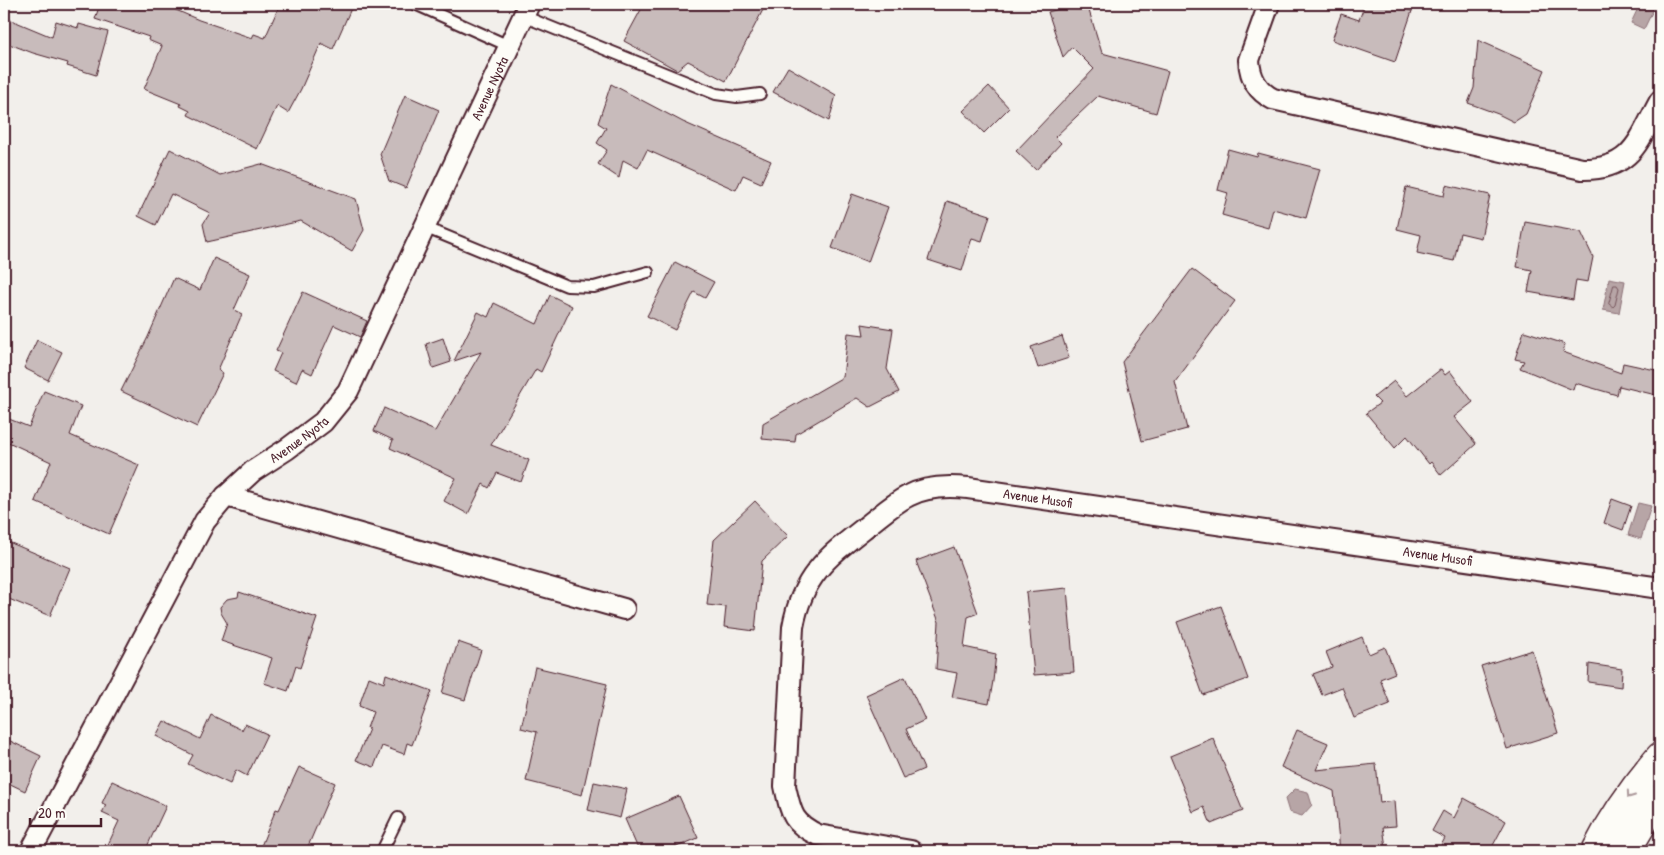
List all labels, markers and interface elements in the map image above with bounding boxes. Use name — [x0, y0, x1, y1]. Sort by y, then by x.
street label: Avenue Nyota — [466, 53, 512, 123]
street label: Avenue Nyota — [266, 412, 333, 467]
street label: Avenue Musofi — [1002, 483, 1074, 512]
street label: Avenue Musofi — [1402, 541, 1474, 570]
one-way arrow — [1627, 789, 1636, 799]
scale bar — [30, 795, 101, 827]
text: 20 m — [38, 802, 65, 823]

